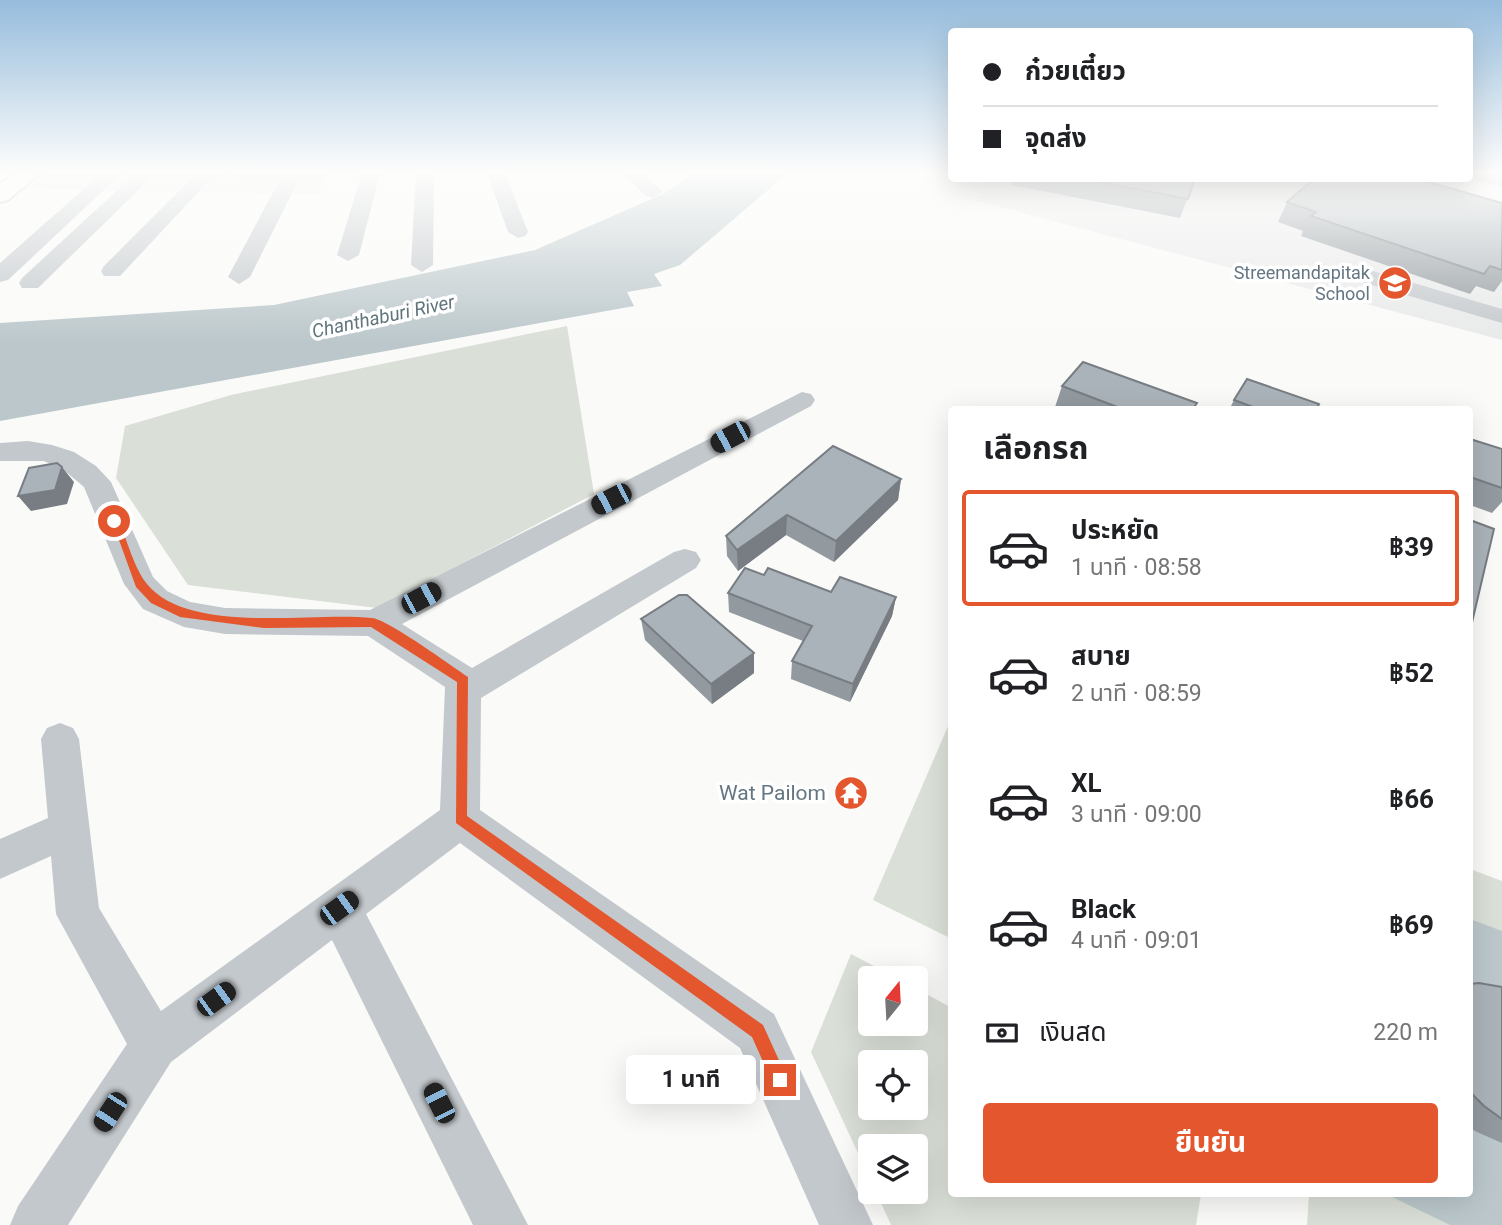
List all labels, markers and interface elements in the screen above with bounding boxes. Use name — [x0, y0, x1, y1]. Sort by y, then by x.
text: ก๋วยเตี๋ยว — [1025, 56, 1126, 86]
text: จุดส่ง — [1025, 123, 1087, 153]
place label: Streemandapitak School — [1234, 262, 1371, 304]
school or university icon: Streemandapitak School — [1376, 264, 1414, 302]
water label: Chanthaburi River — [310, 290, 457, 343]
car — [707, 418, 754, 456]
text: เลือกรถ — [983, 429, 1088, 467]
car — [588, 480, 635, 518]
route start — [98, 505, 130, 537]
text: ประหยัด — [1071, 515, 1159, 545]
icon: car — [987, 517, 1050, 580]
text: ฿39 — [1389, 532, 1434, 562]
text: 1 นาที · 08:58 — [1071, 554, 1202, 581]
car — [398, 579, 445, 617]
text: สบาย — [1071, 641, 1131, 671]
icon: car — [987, 643, 1050, 706]
text: ฿52 — [1389, 658, 1434, 688]
text: 2 นาที · 08:59 — [1071, 680, 1202, 707]
text: XL — [1071, 768, 1102, 798]
icon: car — [987, 769, 1050, 832]
temple icon: Wat Pailom — [832, 774, 870, 812]
place label: Wat Pailom — [719, 781, 826, 805]
text: ฿66 — [1389, 784, 1434, 814]
text: 3 นาที · 09:00 — [1071, 801, 1202, 828]
car — [316, 887, 363, 929]
text: Black — [1071, 894, 1136, 924]
icon: car — [987, 895, 1050, 958]
text: ฿69 — [1389, 910, 1434, 940]
text: 4 นาที · 09:01 — [1071, 927, 1202, 954]
north arrow — [858, 966, 928, 1036]
map controls — [858, 966, 928, 1204]
car — [193, 978, 240, 1020]
icon: cash — [983, 1014, 1021, 1052]
text: เงินสด — [1039, 1017, 1106, 1047]
text: 220 m — [1373, 1019, 1438, 1046]
button: locate — [858, 1050, 928, 1120]
callout: 1 นาที — [626, 1056, 756, 1104]
route end — [764, 1064, 796, 1096]
text: 1 นาที — [662, 1066, 720, 1093]
car — [421, 1080, 458, 1126]
car — [90, 1089, 131, 1135]
button: ยืนยัน — [983, 1103, 1438, 1183]
button: layers — [858, 1134, 928, 1204]

